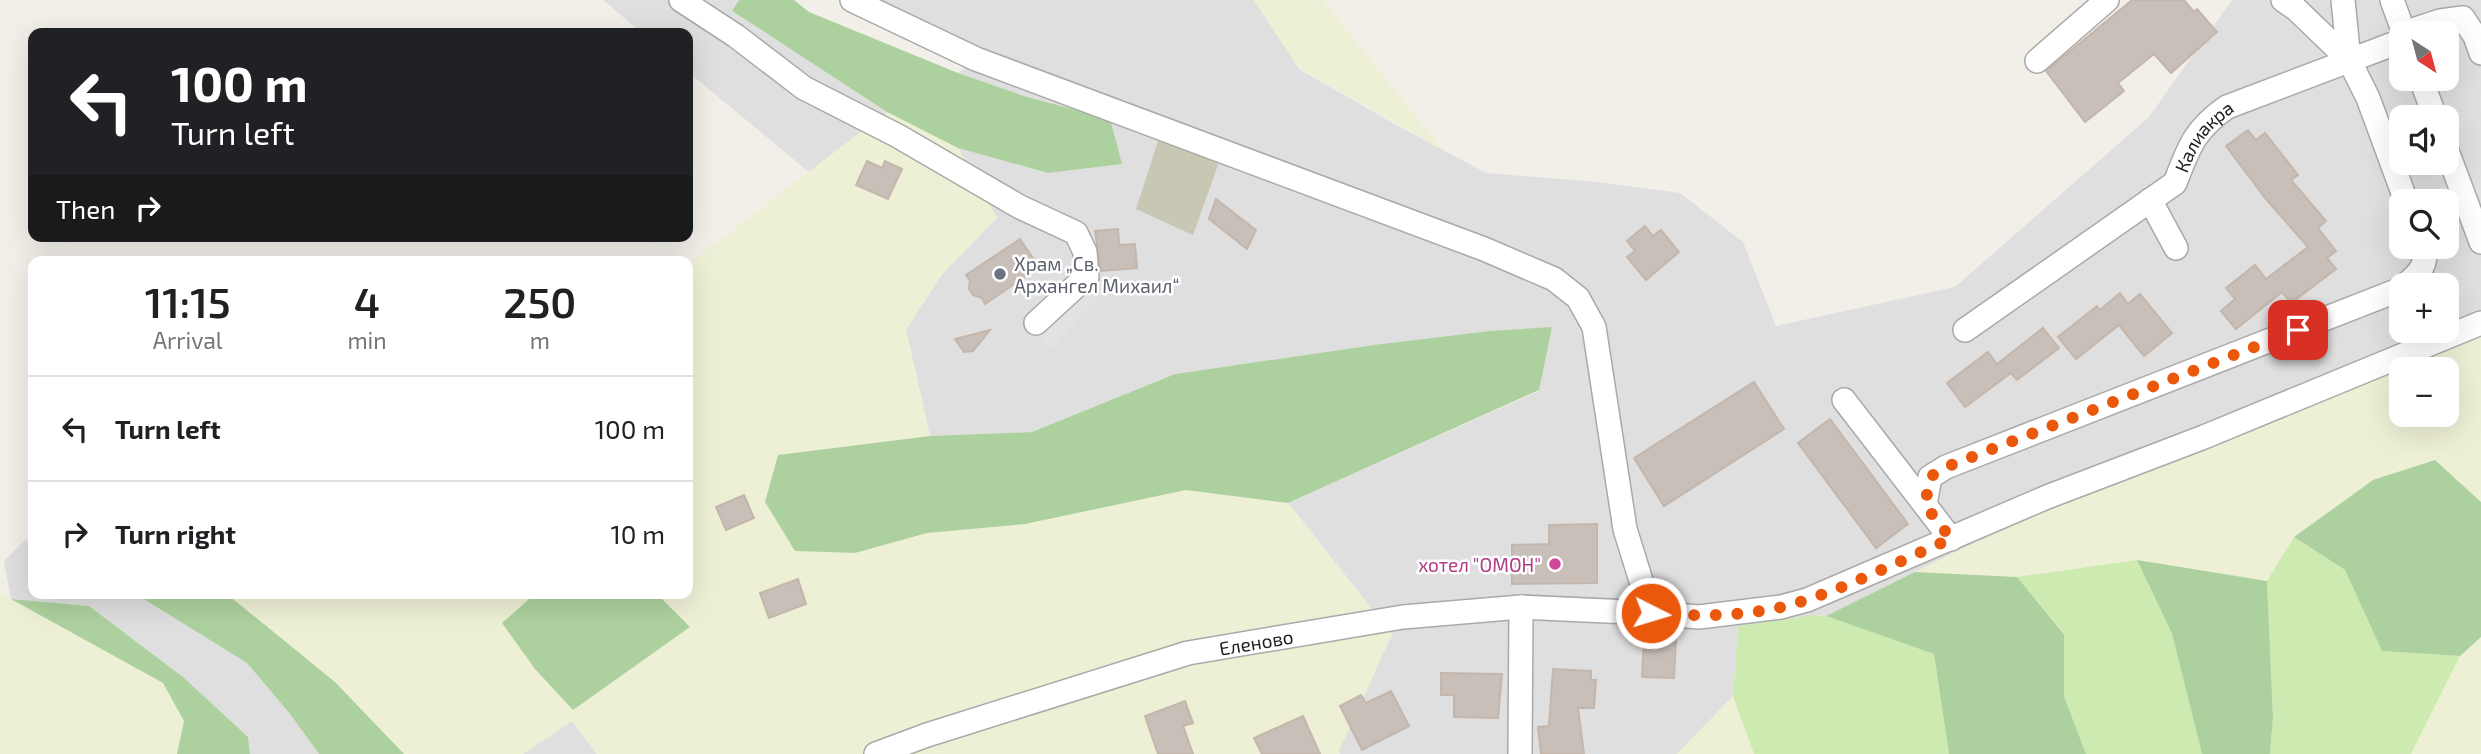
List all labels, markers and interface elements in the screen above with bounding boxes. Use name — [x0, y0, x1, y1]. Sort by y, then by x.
north arrow — [2389, 21, 2459, 91]
map controls — [2389, 21, 2459, 427]
text: 100 m — [171, 53, 308, 112]
icon: left — [56, 56, 147, 147]
street label: Калиакра — [2169, 95, 2237, 175]
button: sound — [2389, 105, 2459, 175]
text: Turn left — [171, 113, 295, 151]
icon: right — [129, 189, 167, 227]
button: search — [2389, 189, 2459, 259]
text: Then — [56, 193, 115, 224]
place label: Храм „Св. Архангел Михаил“ — [1014, 252, 1180, 297]
marker: Храм „Св. Архангел Михаил“ — [992, 266, 1008, 282]
button: + — [2389, 273, 2459, 343]
text: 11:15 — [145, 276, 231, 326]
text: 4 — [354, 276, 380, 326]
text: 250 — [503, 276, 576, 326]
pin — [2268, 300, 2328, 360]
icon: arrive — [2279, 311, 2317, 349]
text: Arrival — [153, 326, 223, 354]
text: min — [347, 326, 387, 354]
text: m — [530, 326, 550, 354]
button: − — [2389, 357, 2459, 427]
icon: left — [56, 410, 94, 448]
text: Turn left — [115, 413, 221, 444]
text: 100 m — [595, 413, 665, 444]
icon: right — [56, 515, 94, 553]
text: Turn right — [115, 518, 236, 549]
text: 10 m — [610, 518, 665, 549]
place label: хотел "ОМОН" — [1418, 553, 1541, 576]
marker: хотел "ОМОН" — [1547, 556, 1563, 572]
position arrow — [1614, 576, 1688, 650]
street label: Еленово — [1217, 624, 1295, 659]

